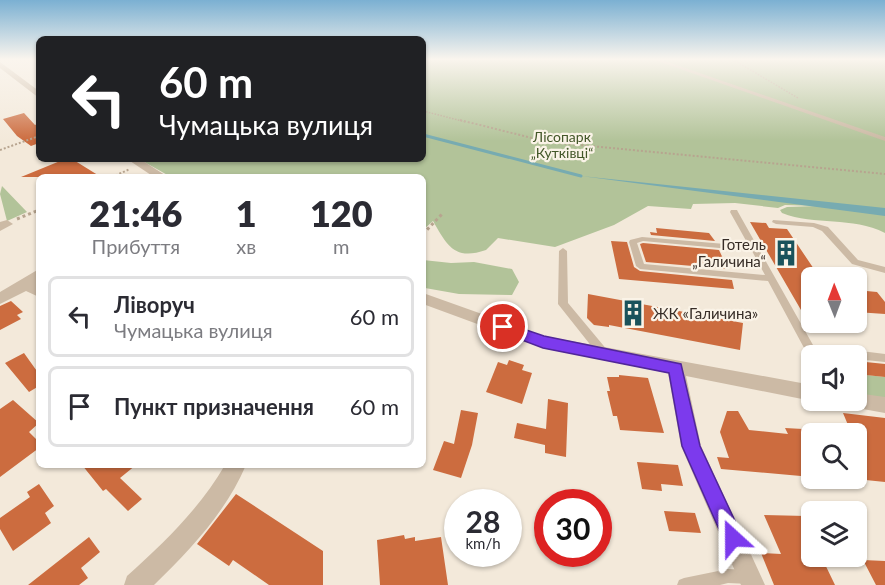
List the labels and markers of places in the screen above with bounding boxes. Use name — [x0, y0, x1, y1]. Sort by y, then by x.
place label: Готель „Галичина“ — [692, 235, 766, 270]
building icon: Готель „Галичина“ — [771, 238, 801, 268]
building icon: ЖК «Галичина» — [618, 298, 648, 328]
pin — [477, 301, 528, 352]
place label: ЖК «Галичина» — [653, 304, 758, 322]

